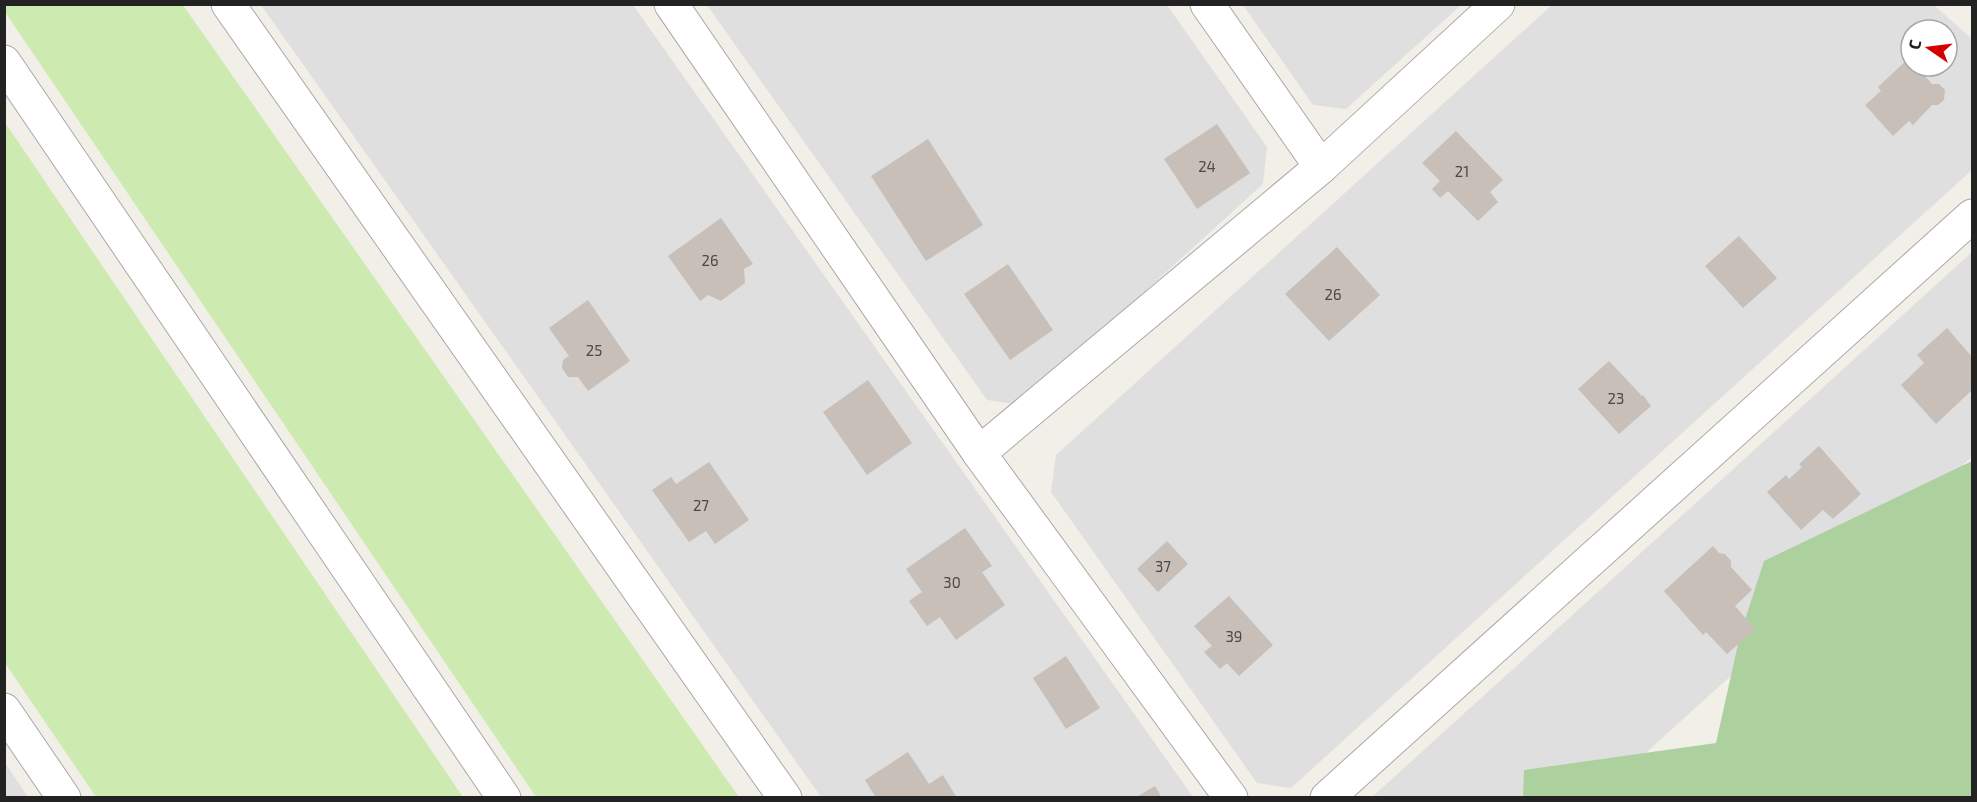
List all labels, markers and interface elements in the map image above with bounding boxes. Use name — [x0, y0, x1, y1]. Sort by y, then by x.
north arrow — [1899, 18, 1959, 78]
text: С — [1904, 37, 1924, 51]
house number: 24 — [1198, 157, 1216, 175]
house number: 21 — [1455, 162, 1469, 180]
house number: 26 — [701, 251, 719, 269]
house number: 26 — [1324, 285, 1342, 303]
house number: 25 — [586, 341, 602, 359]
house number: 23 — [1608, 389, 1624, 407]
house number: 27 — [693, 496, 709, 514]
house number: 37 — [1155, 557, 1171, 575]
house number: 30 — [943, 573, 961, 591]
house number: 39 — [1226, 627, 1242, 645]

